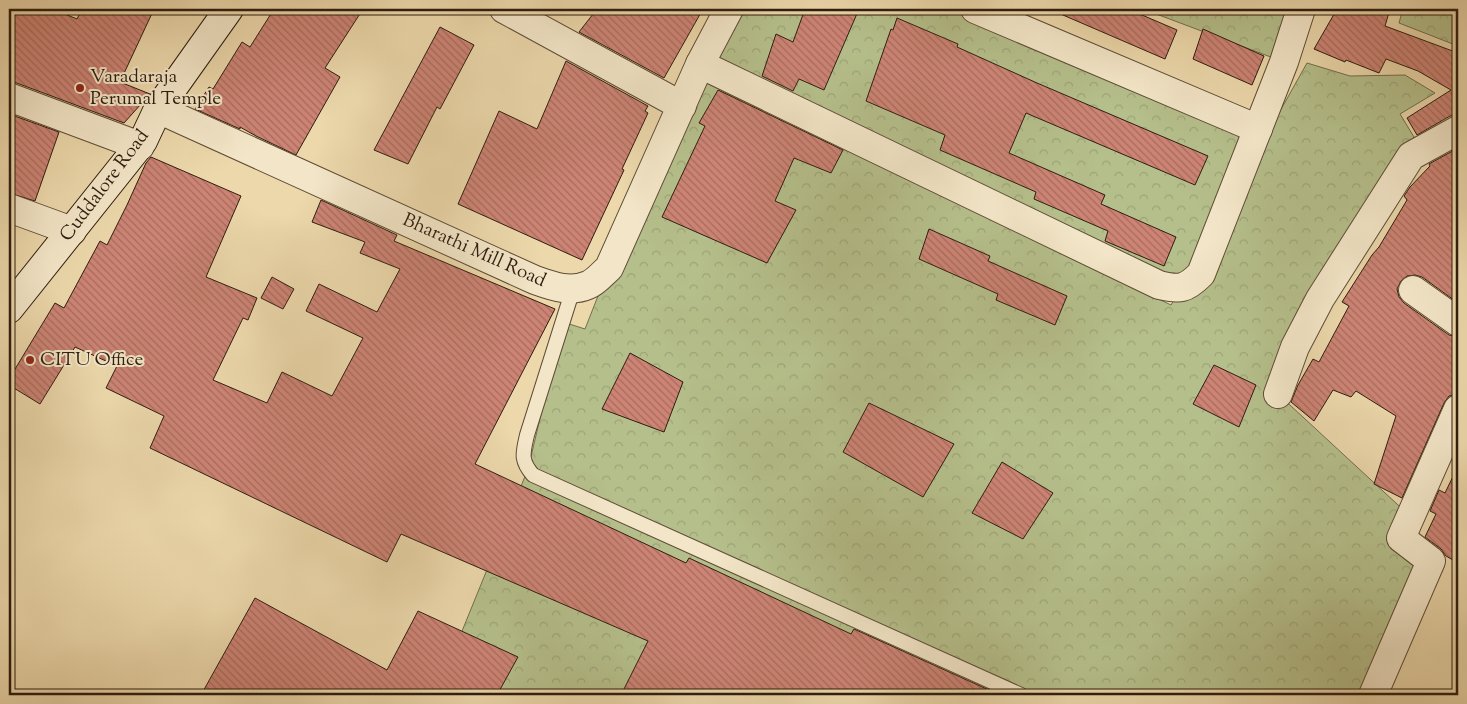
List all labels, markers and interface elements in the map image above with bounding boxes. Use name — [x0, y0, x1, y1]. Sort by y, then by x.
place label: Varadaraja Perumal Temple — [90, 64, 221, 113]
marker: Varadaraja Perumal Temple — [74, 82, 86, 94]
street label: Cuddalore Road — [54, 124, 156, 248]
street label: Bharathi Mill Road — [398, 207, 550, 295]
place label: CITU Office — [40, 347, 144, 374]
marker: CITU Office — [24, 354, 36, 366]

